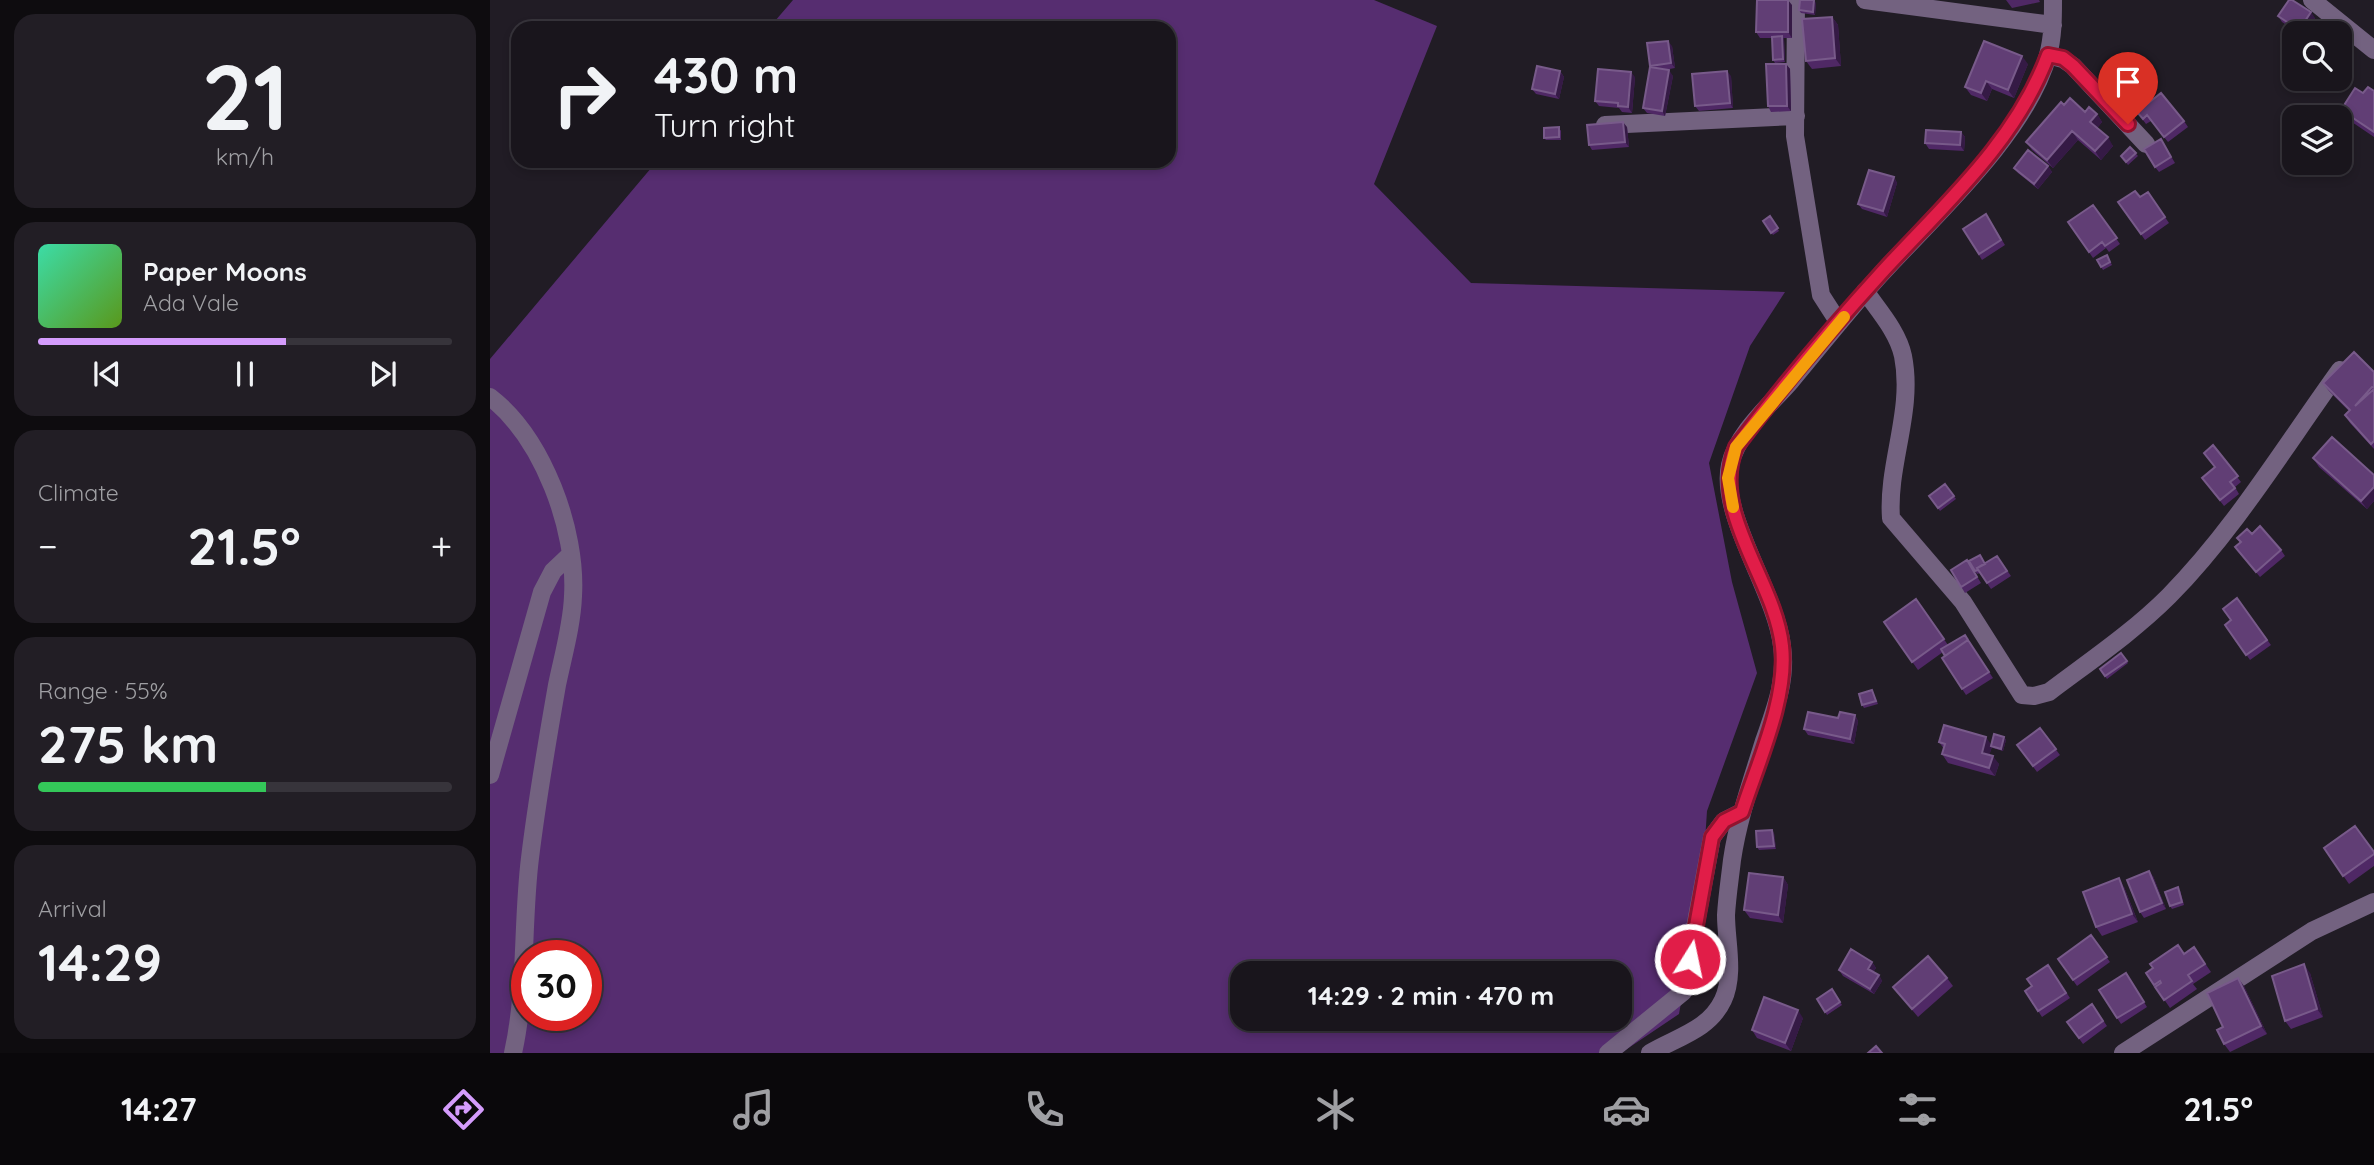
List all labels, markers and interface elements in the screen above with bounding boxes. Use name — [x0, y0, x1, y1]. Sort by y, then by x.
map controls — [2282, 21, 2352, 175]
button: search — [2282, 21, 2352, 91]
text: 21 — [201, 39, 289, 153]
text: 430 m — [654, 44, 798, 105]
icon: right — [539, 49, 630, 140]
pin — [2098, 52, 2158, 124]
icon: arrive — [2109, 63, 2147, 101]
text: Turn right — [654, 105, 795, 145]
button: layers — [2282, 105, 2352, 175]
text: km/h — [216, 142, 274, 171]
text: Paper Moons — [143, 255, 307, 288]
text: Ada Vale — [143, 288, 239, 317]
icon: previous — [88, 355, 126, 393]
icon: pause — [226, 355, 264, 393]
icon: next — [364, 355, 402, 393]
text: Climate — [38, 478, 119, 507]
text: 21.5° — [188, 513, 301, 578]
text: − — [38, 522, 58, 570]
text: + — [431, 522, 452, 570]
text: Range · 55% — [38, 676, 168, 705]
text: 275 km — [38, 711, 218, 776]
text: Arrival — [38, 894, 107, 923]
position arrow — [1653, 922, 1727, 996]
text: 14:29 — [38, 929, 162, 994]
speed limit sign: 30 — [511, 940, 602, 1031]
text: 14:29 · 2 min · 470 m — [1308, 979, 1554, 1012]
icon: directions — [439, 1085, 488, 1134]
icon: music — [729, 1085, 778, 1134]
icon: phone — [1020, 1085, 1069, 1134]
icon: climate — [1311, 1085, 1360, 1134]
icon: car — [1602, 1085, 1651, 1134]
icon: filters — [1893, 1085, 1942, 1134]
text: 14:27 — [121, 1089, 197, 1129]
text: 21.5° — [2183, 1089, 2253, 1129]

